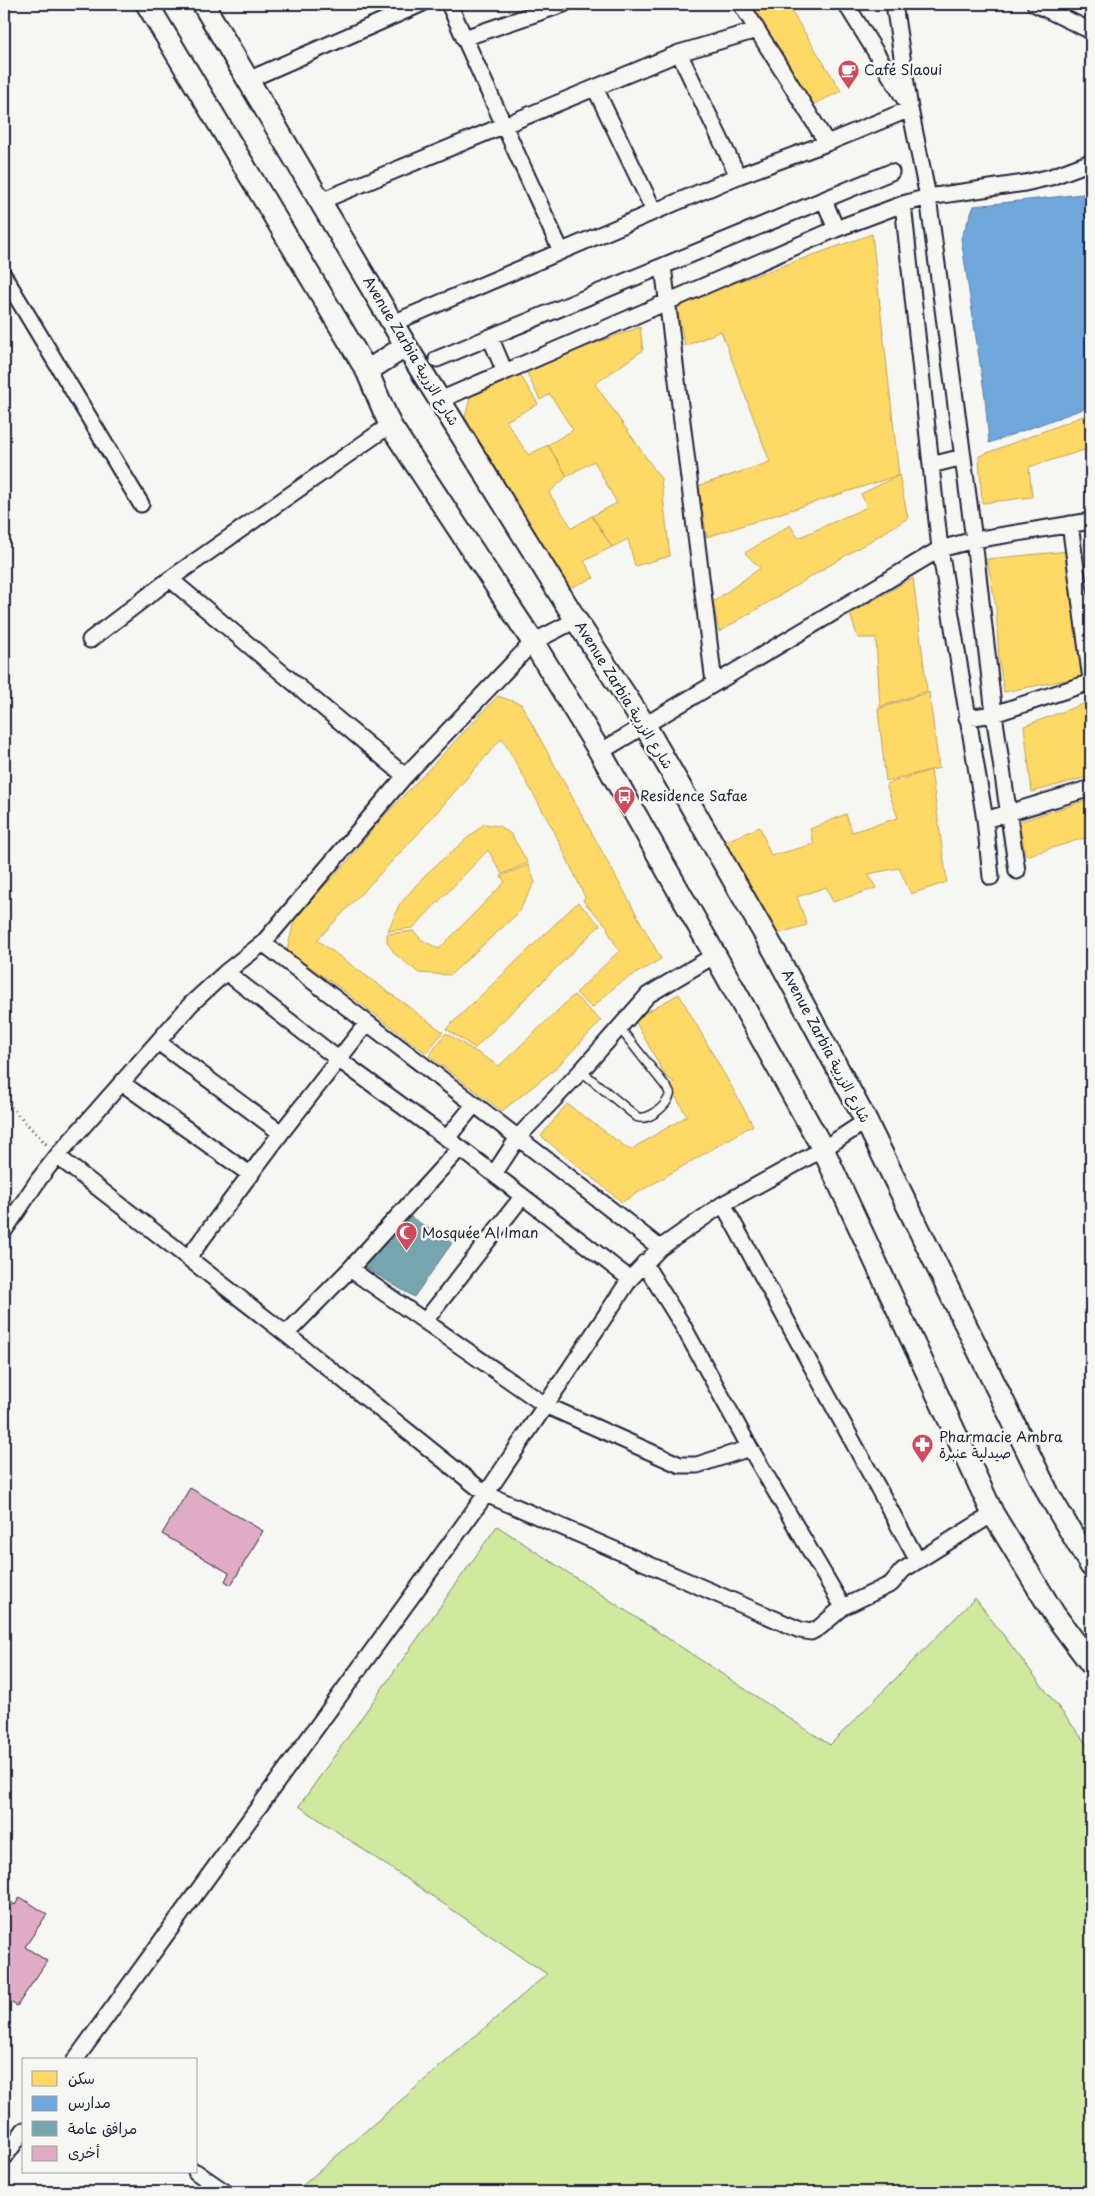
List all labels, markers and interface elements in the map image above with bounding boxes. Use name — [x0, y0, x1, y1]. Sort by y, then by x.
cafe icon: Café Slaoui — [836, 58, 860, 89]
place label: Café Slaoui — [864, 59, 942, 80]
street label: Avenue Zarbia شارع الزربية — [358, 272, 464, 429]
street label: Avenue Zarbia شارع الزربية — [570, 617, 679, 773]
bus stop icon: Residence Safae — [612, 784, 636, 815]
place label: Residence Safae — [640, 785, 748, 806]
street label: Avenue Zarbia شارع الزربية — [777, 965, 876, 1126]
mosque icon: Mosquée Al Iman — [394, 1221, 418, 1252]
place label: Mosquée Al Iman — [422, 1222, 538, 1243]
place label: Pharmacie Ambra صيدلية عنبرة — [939, 1426, 1063, 1463]
pharmacy icon: Pharmacie Ambra صيدلية عنبرة — [911, 1433, 935, 1464]
legend — [22, 2058, 198, 2174]
text: سكن — [68, 2066, 95, 2089]
text: مدارس — [68, 2090, 111, 2113]
text: مرافق عامة — [68, 2116, 137, 2139]
text: أخرى — [68, 2140, 100, 2163]

